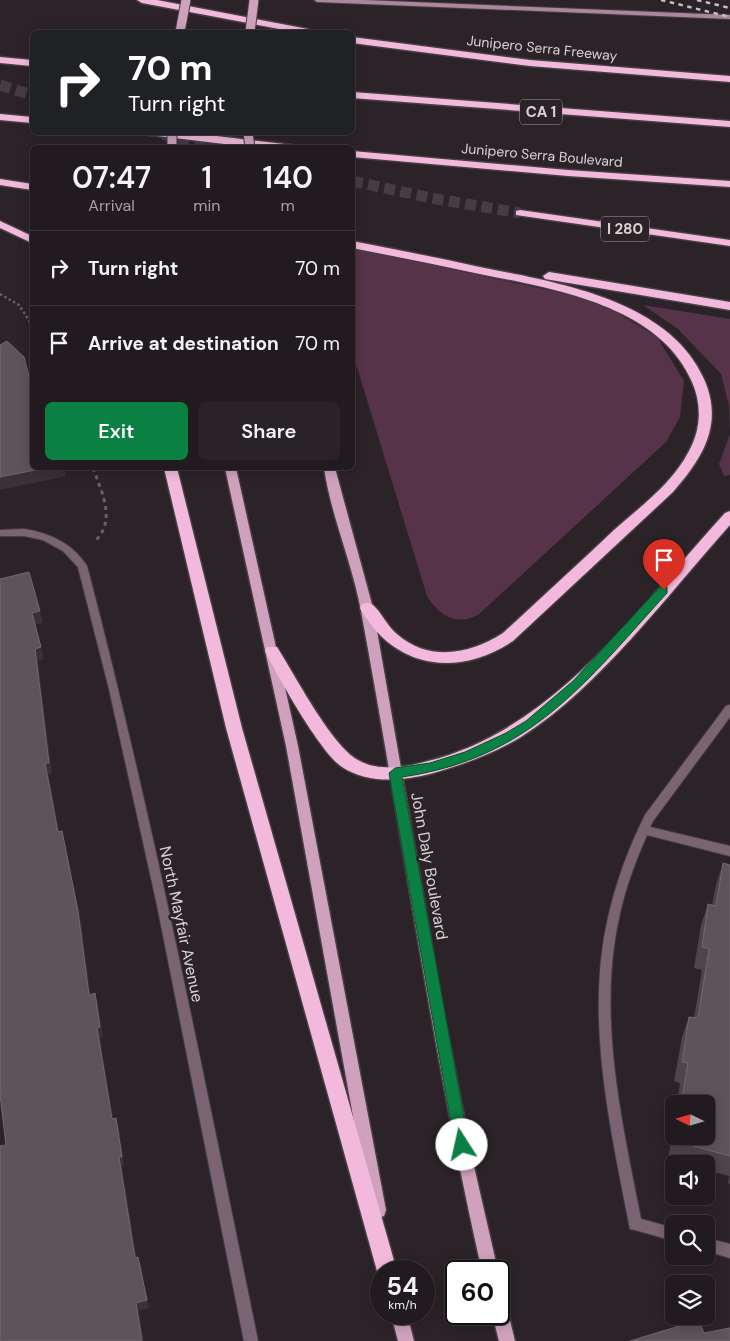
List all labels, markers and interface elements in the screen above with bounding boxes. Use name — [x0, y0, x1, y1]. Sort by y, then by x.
street label: Junipero Serra Freeway — [466, 31, 618, 65]
text: 70 m — [128, 45, 212, 91]
icon: right — [45, 50, 110, 115]
text: Turn right — [128, 89, 225, 118]
road number: CA 1 — [520, 100, 562, 124]
street label: Junipero Serra Boulevard — [461, 139, 623, 171]
text: 07:47 — [72, 158, 151, 197]
text: 1 — [202, 158, 212, 197]
text: 140 — [262, 158, 313, 197]
text: Arrival — [88, 195, 135, 216]
text: min — [193, 195, 220, 216]
text: m — [281, 195, 295, 216]
road number: I 280 — [601, 216, 649, 242]
icon: right — [45, 254, 73, 282]
text: Turn right — [88, 256, 178, 281]
text: 70 m — [295, 256, 340, 281]
icon: arrive — [45, 329, 73, 357]
text: Arrive at destination — [88, 331, 279, 356]
text: 70 m — [295, 331, 340, 356]
button: Exit — [45, 402, 188, 460]
button: Share — [198, 402, 340, 460]
pin — [643, 539, 685, 590]
icon: arrive — [650, 546, 678, 574]
street label: John Daly Boulevard — [406, 791, 453, 942]
street label: North Mayfair Avenue — [155, 844, 208, 1004]
north arrow — [665, 1095, 715, 1145]
map controls — [665, 1095, 715, 1325]
position arrow — [435, 1118, 487, 1170]
button: sound — [665, 1155, 715, 1205]
button: search — [665, 1215, 715, 1265]
speed limit sign: 60 — [445, 1260, 510, 1325]
text: 54 — [387, 1270, 418, 1303]
button: layers — [665, 1275, 715, 1325]
text: km/h — [388, 1297, 417, 1313]

